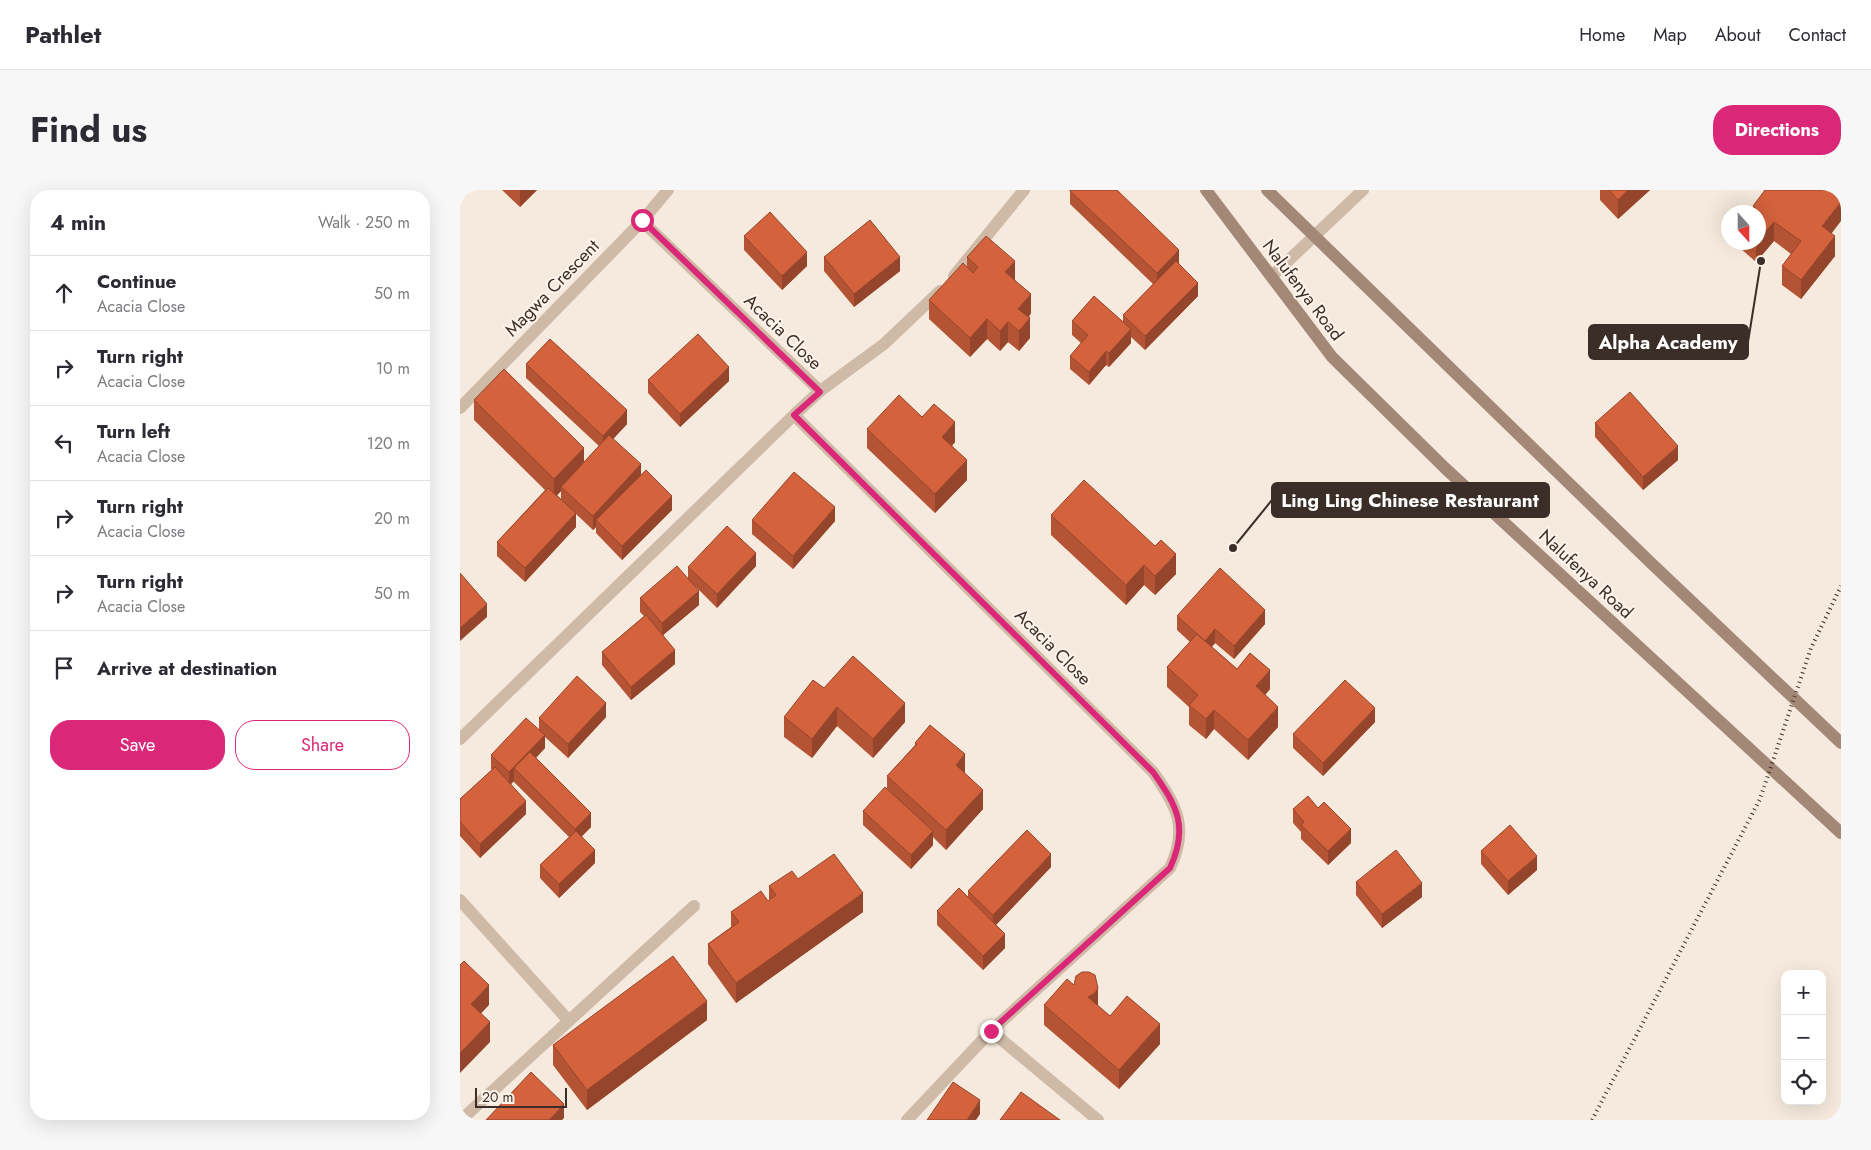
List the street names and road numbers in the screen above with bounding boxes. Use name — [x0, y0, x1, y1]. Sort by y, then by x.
street label: Magwa Crescent — [499, 233, 606, 342]
street label: Nalufenya Road — [1256, 234, 1350, 346]
street label: Acacia Close — [738, 288, 828, 376]
street label: Nalufenya Road — [1533, 523, 1639, 625]
street label: Acacia Close — [1009, 603, 1097, 691]

